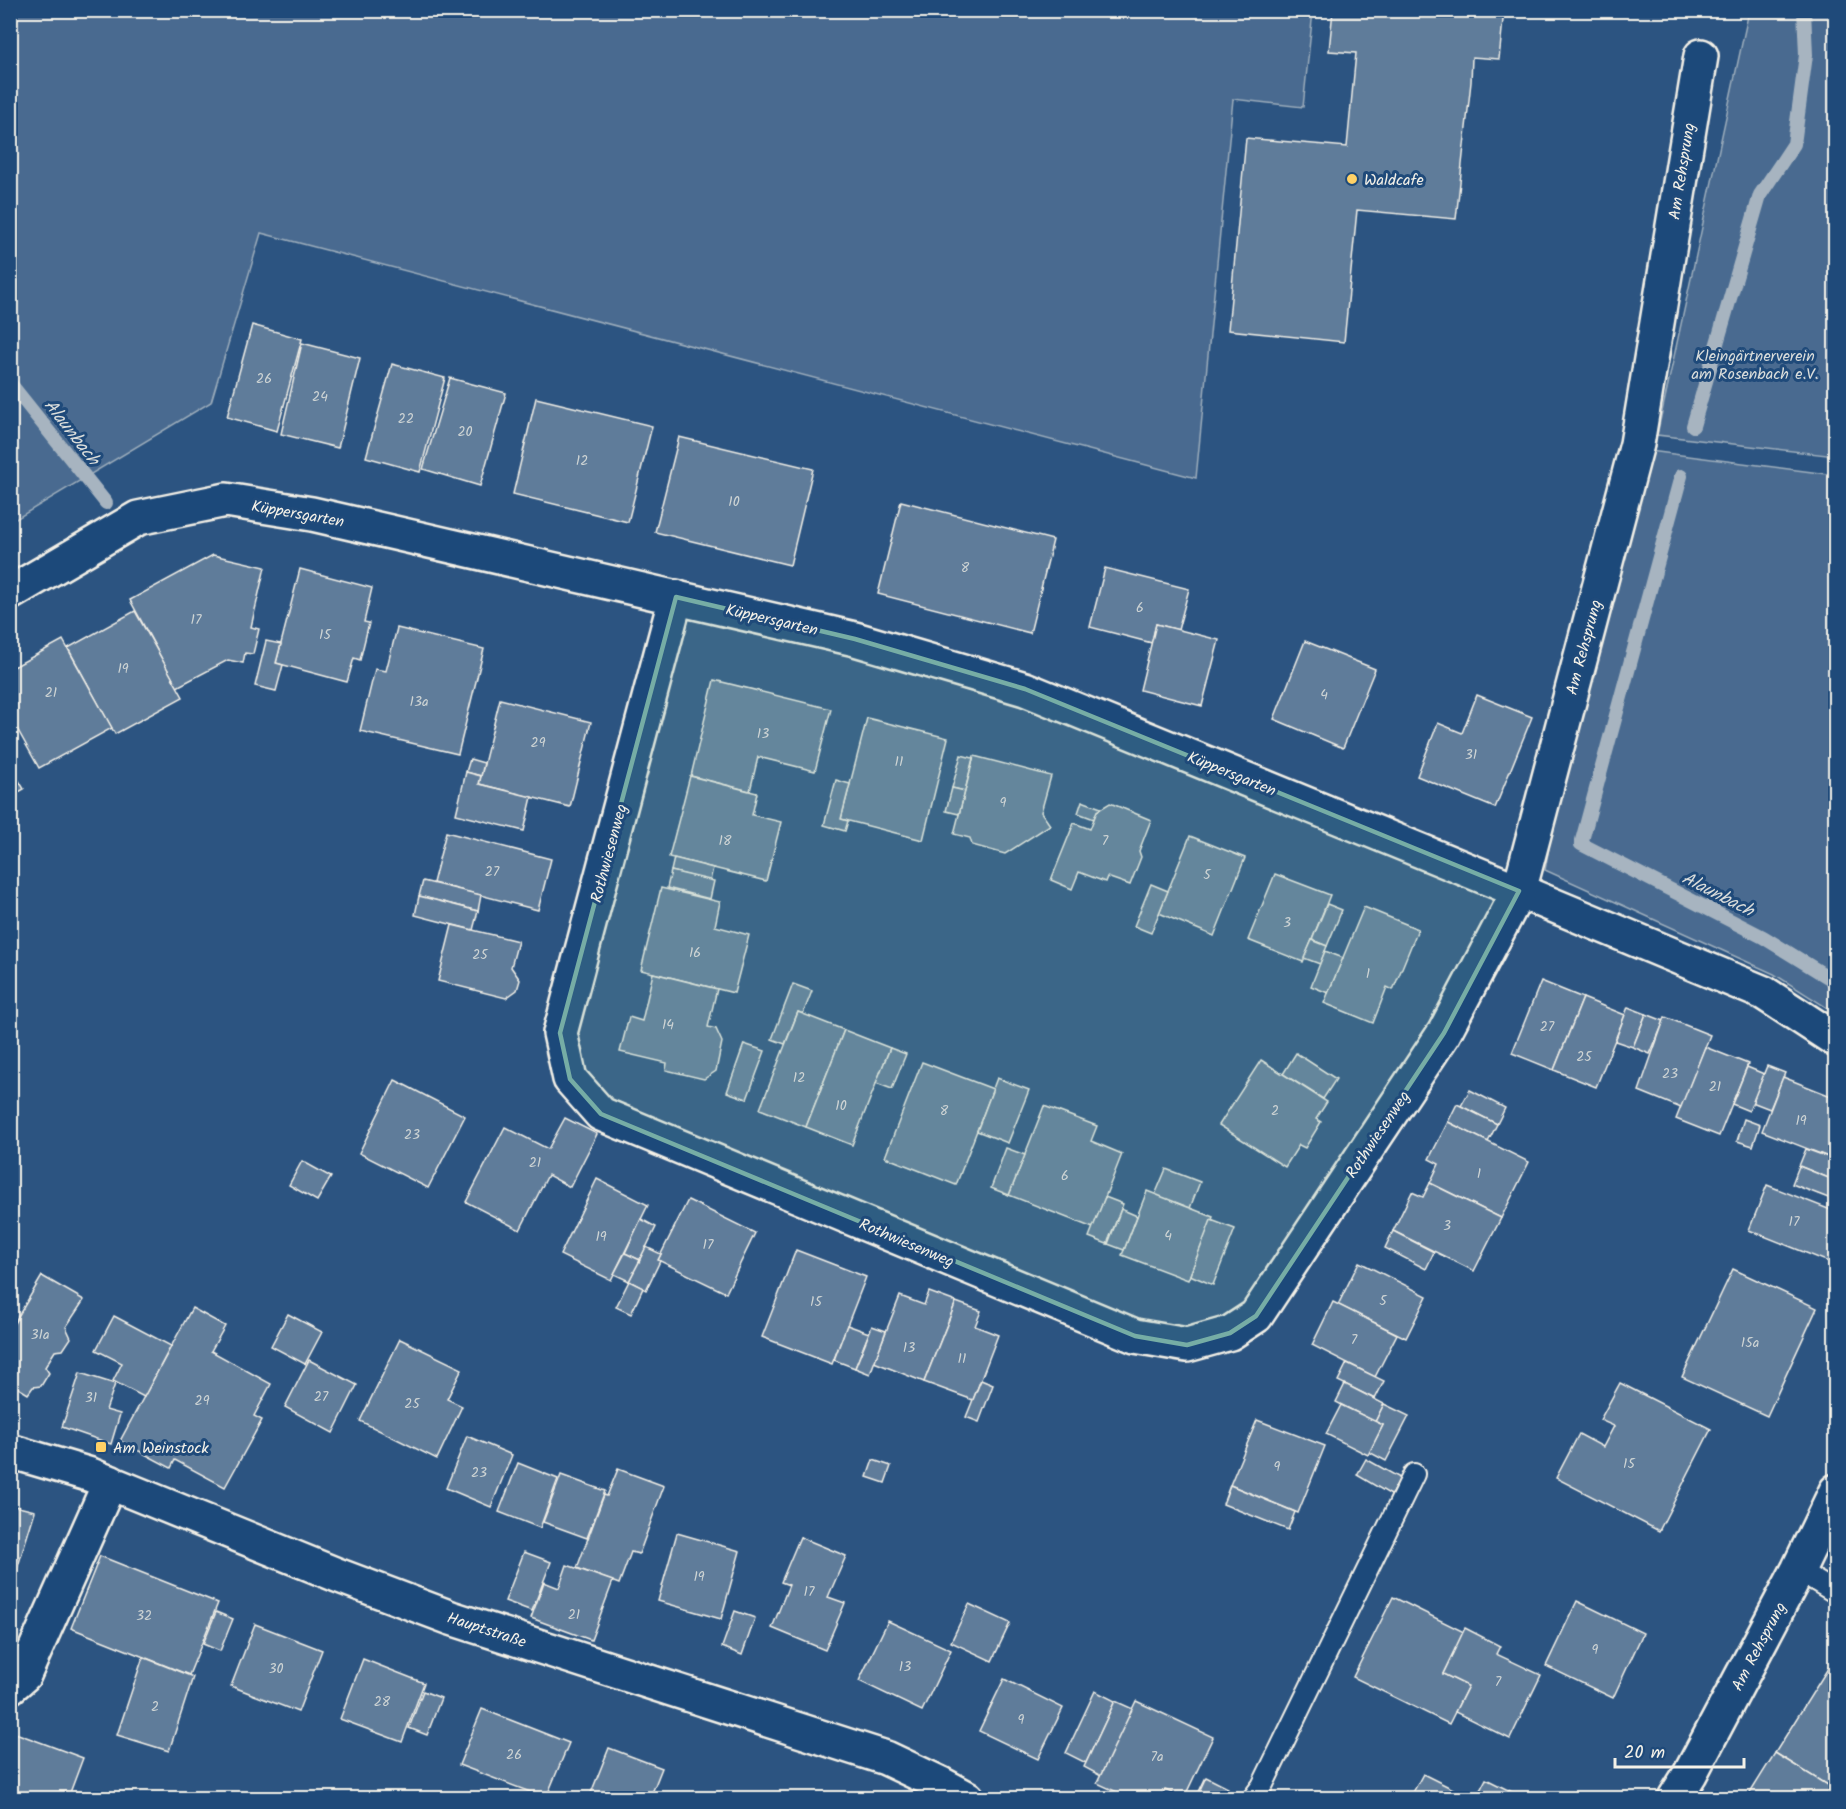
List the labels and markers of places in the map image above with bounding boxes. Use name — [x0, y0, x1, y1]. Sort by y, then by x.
place label: Waldcafe — [1364, 168, 1424, 193]
marker: Waldcafe — [1345, 172, 1359, 186]
place label: Am Weinstock — [113, 1436, 209, 1461]
marker: Am Weinstock — [94, 1440, 108, 1454]

